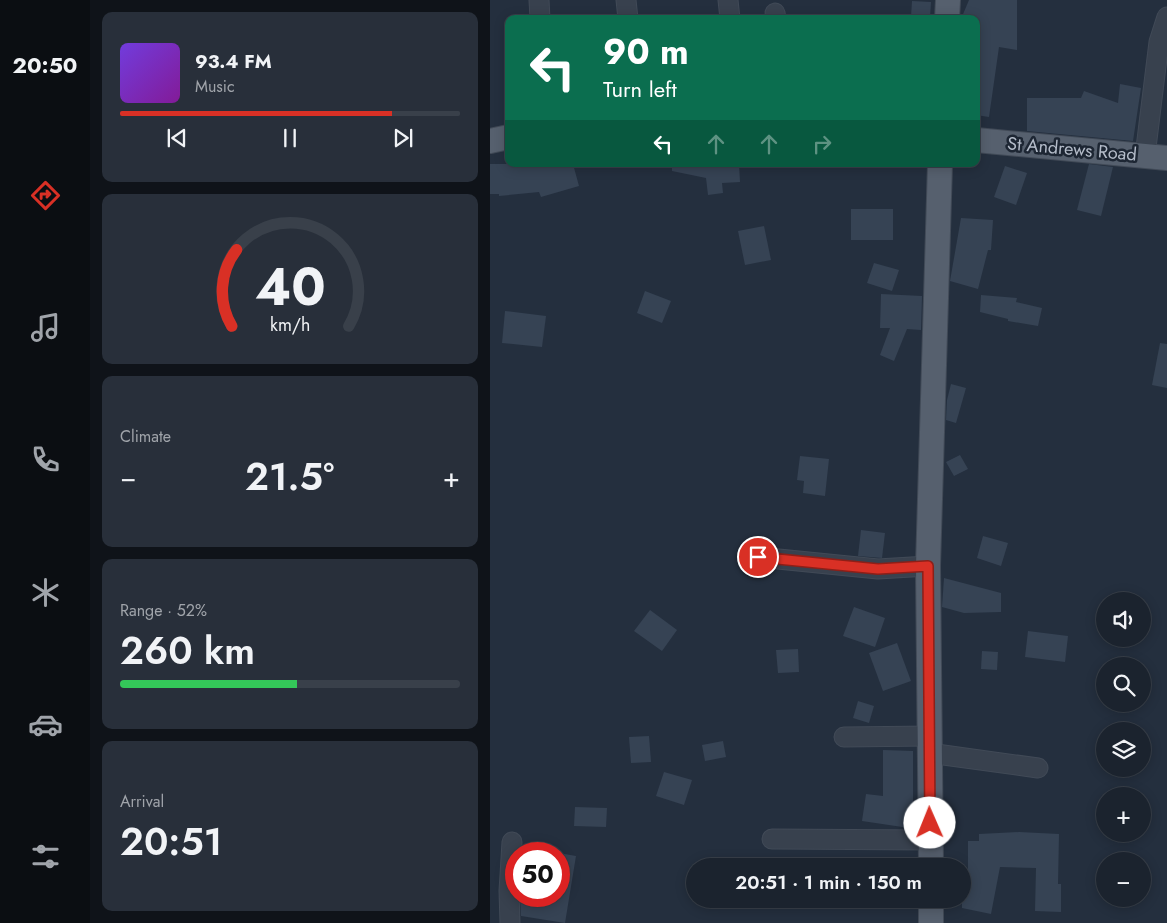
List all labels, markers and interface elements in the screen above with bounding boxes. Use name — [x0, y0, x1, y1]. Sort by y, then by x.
text: 90 m — [603, 27, 689, 77]
icon: left — [520, 35, 585, 100]
text: 93.4 FM — [195, 48, 272, 75]
text: 20:50 — [13, 49, 77, 81]
text: Turn left — [603, 73, 677, 105]
text: Music — [195, 75, 235, 98]
icon: previous — [163, 124, 191, 152]
icon: pause — [276, 124, 304, 152]
icon: next — [389, 124, 417, 152]
icon: left — [649, 130, 677, 158]
icon: ahead — [702, 130, 730, 158]
icon: ahead — [755, 130, 783, 158]
icon: right — [808, 130, 836, 158]
street label: St Andrews Road — [1006, 130, 1138, 168]
icon: directions — [28, 178, 63, 213]
text: 40 — [255, 249, 325, 325]
icon: music — [28, 310, 63, 345]
text: km/h — [270, 312, 310, 338]
text: Climate — [120, 425, 171, 448]
icon: phone — [28, 442, 63, 477]
text: 21.5° — [245, 449, 334, 504]
text: − — [120, 457, 137, 498]
text: + — [443, 457, 460, 498]
pin — [737, 536, 779, 578]
icon: arrive — [744, 543, 772, 571]
icon: climate — [28, 575, 63, 610]
map controls — [1096, 592, 1151, 907]
button: sound — [1096, 592, 1151, 647]
text: Range · 52% — [120, 599, 207, 622]
text: 260 km — [120, 623, 255, 678]
button: search — [1096, 657, 1151, 712]
icon: car — [28, 707, 63, 742]
button: layers — [1096, 722, 1151, 777]
button: + — [1096, 787, 1151, 842]
text: Arrival — [120, 790, 164, 813]
position arrow — [903, 796, 955, 848]
text: 20:51 — [120, 814, 223, 869]
icon: filters — [28, 839, 63, 874]
speed limit sign: 50 — [505, 842, 570, 907]
button: − — [1096, 852, 1151, 907]
text: 20:51 · 1 min · 150 m — [735, 869, 922, 896]

